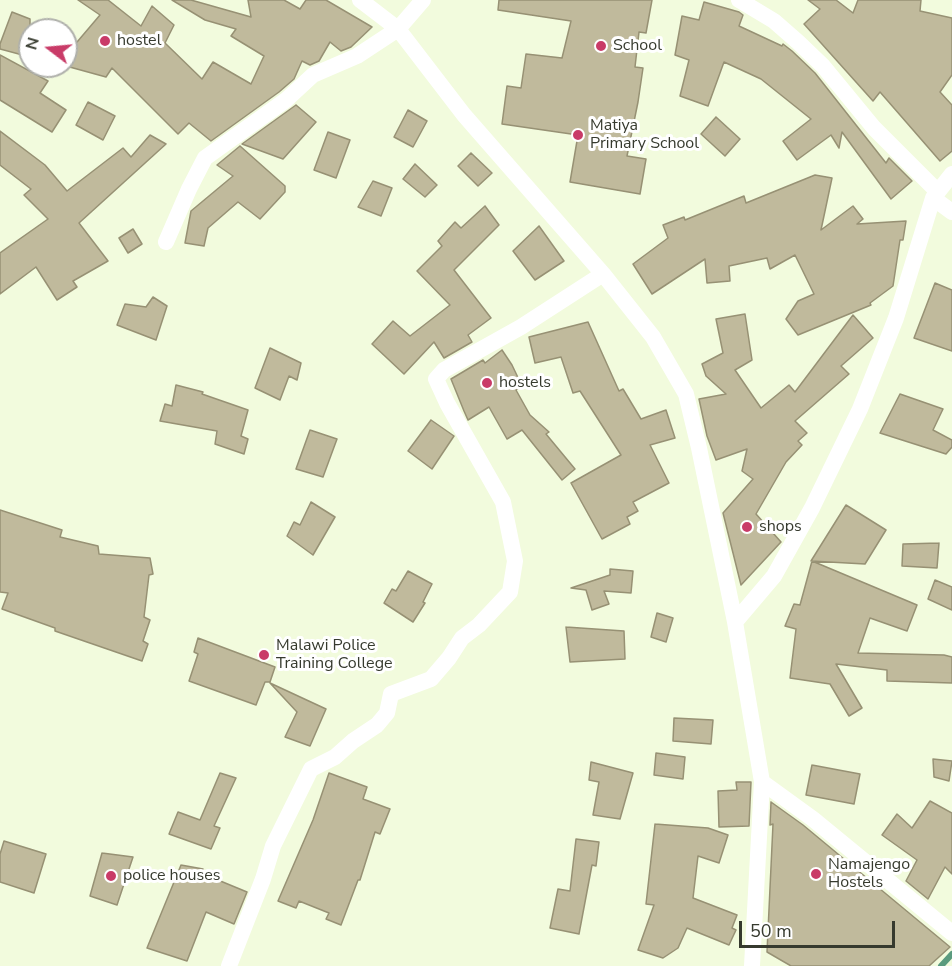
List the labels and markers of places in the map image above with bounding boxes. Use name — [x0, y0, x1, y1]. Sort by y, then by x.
place label: hostel — [117, 31, 161, 51]
marker: hostel — [98, 34, 112, 48]
place label: School — [613, 36, 662, 56]
marker: School — [594, 39, 608, 53]
place label: Matiya Primary School — [590, 116, 699, 154]
marker: Matiya Primary School — [571, 128, 585, 142]
place label: hostels — [499, 373, 551, 393]
marker: hostels — [480, 376, 494, 390]
place label: shops — [759, 517, 802, 537]
marker: shops — [740, 520, 754, 534]
place label: Malawi Police Training College — [276, 636, 393, 674]
marker: Malawi Police Training College — [257, 648, 271, 662]
place label: Namajengo Hostels — [828, 855, 910, 893]
place label: police houses — [123, 866, 220, 886]
marker: Namajengo Hostels — [809, 867, 823, 881]
marker: police houses — [104, 869, 118, 883]

